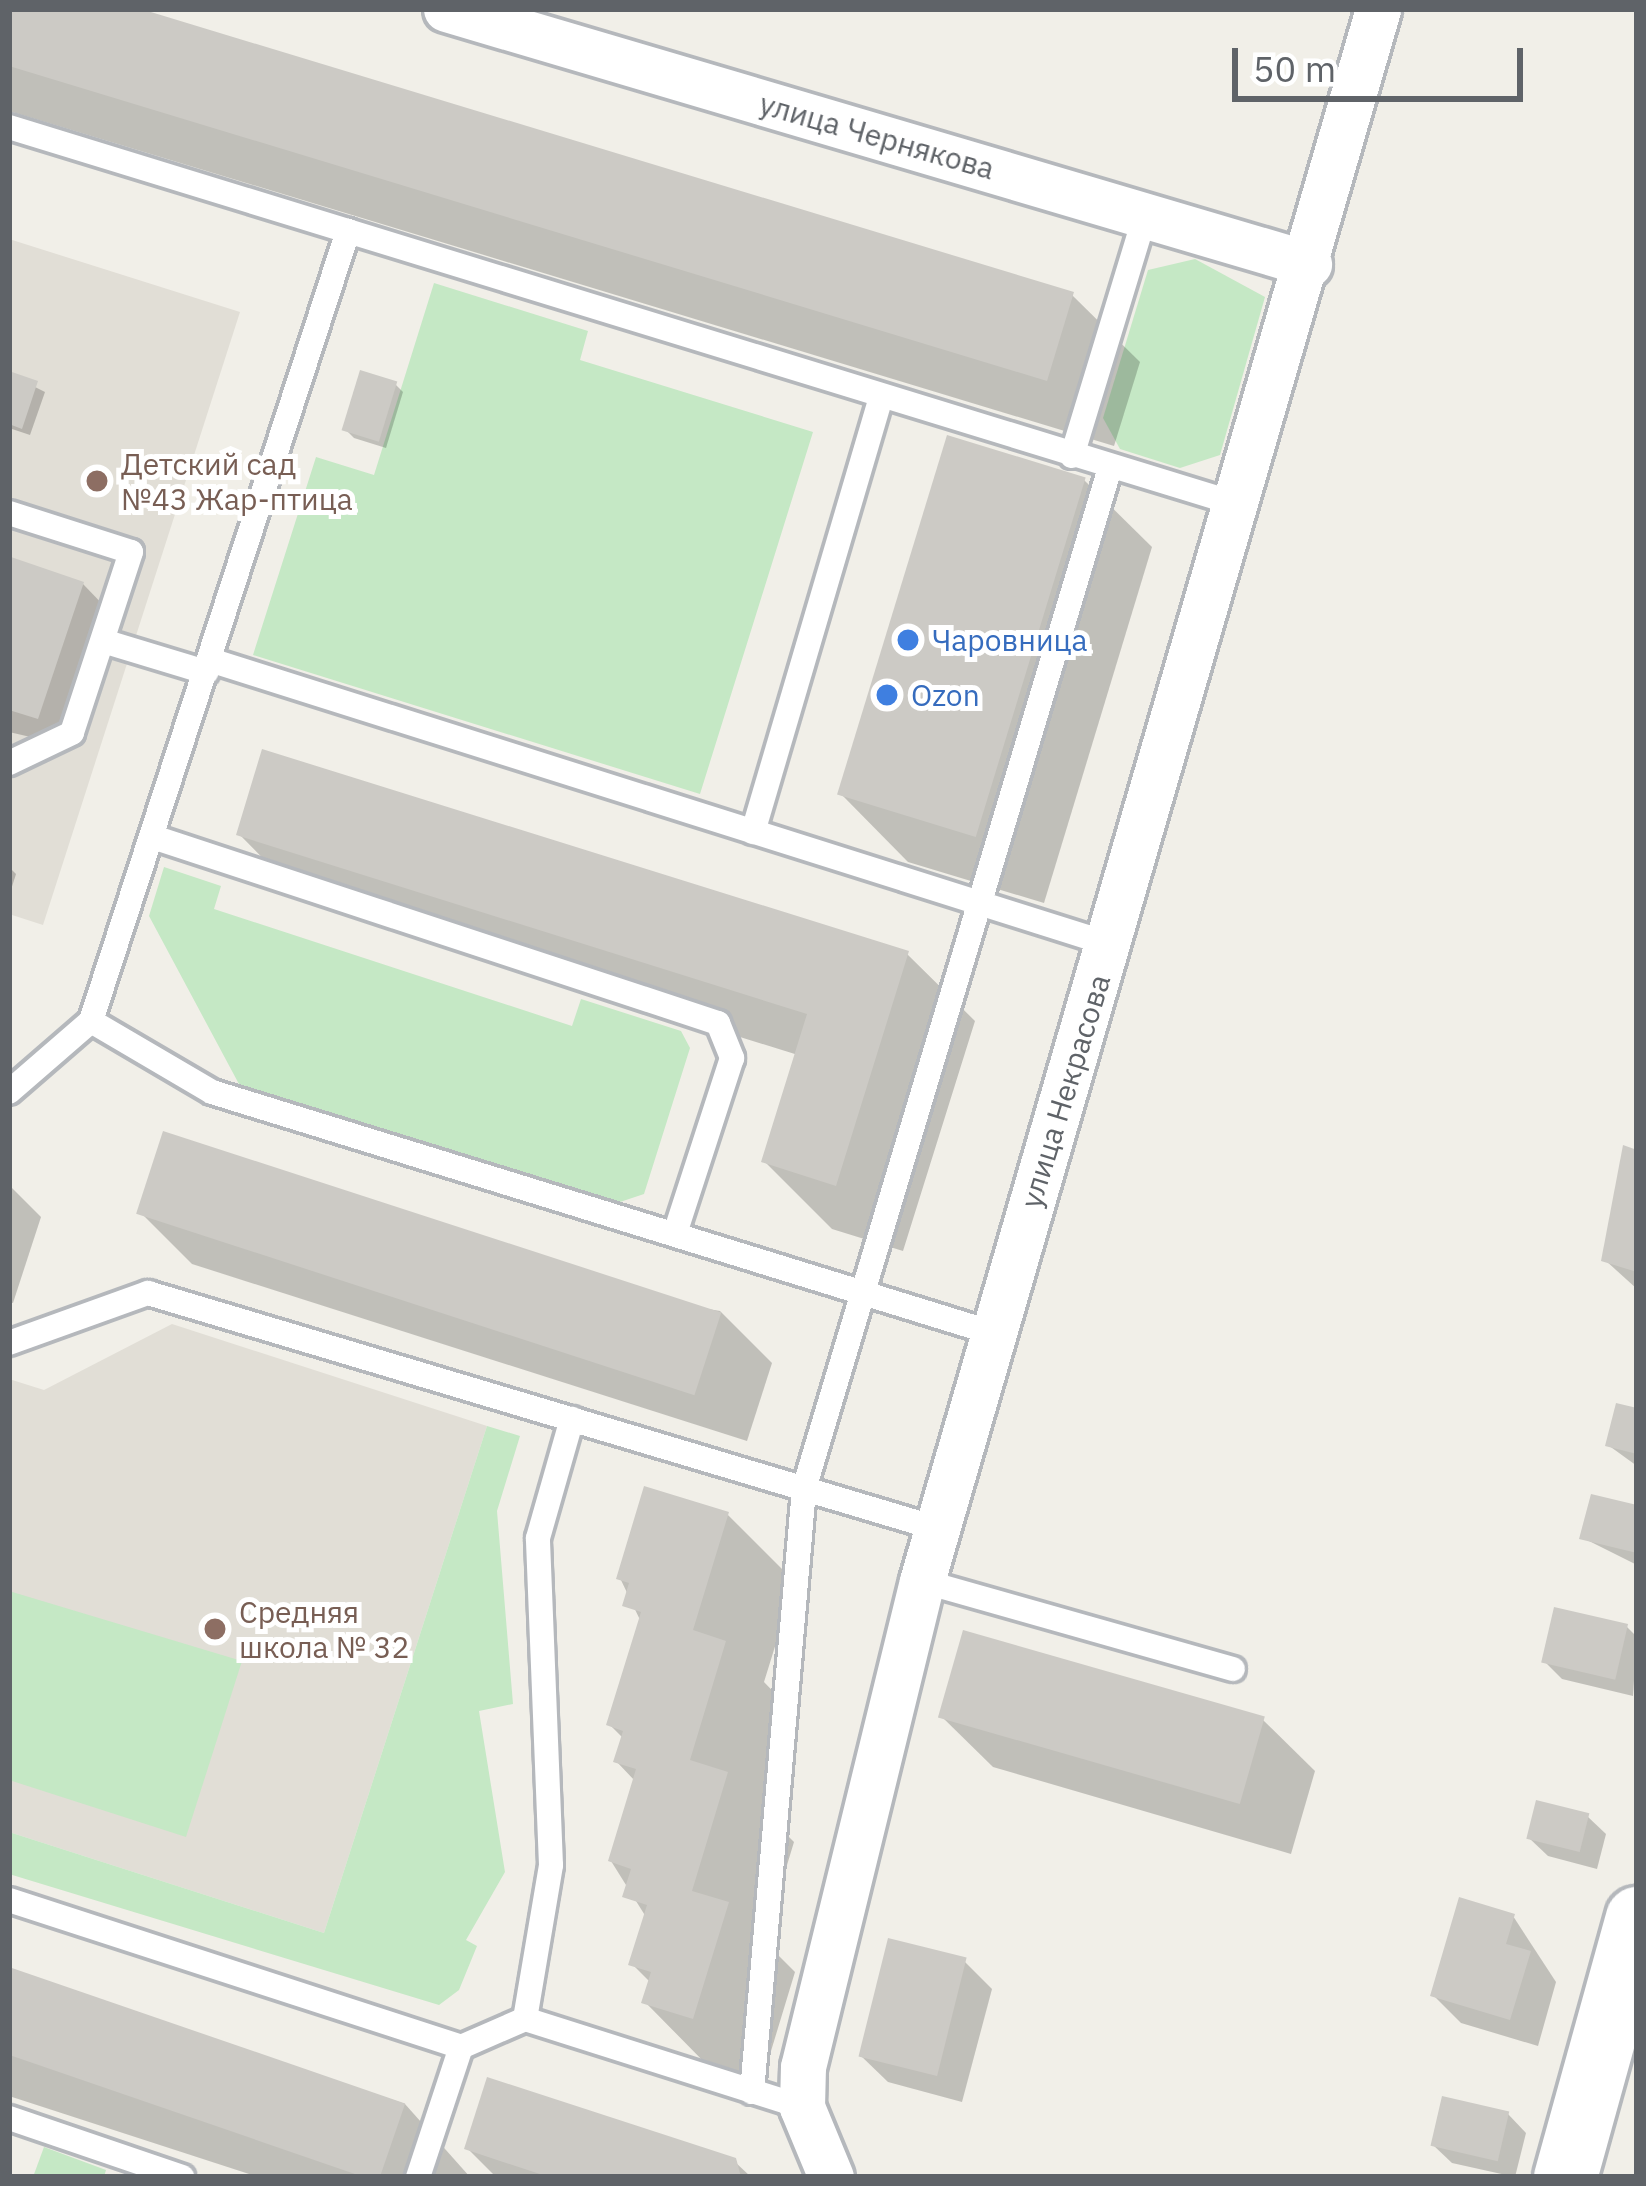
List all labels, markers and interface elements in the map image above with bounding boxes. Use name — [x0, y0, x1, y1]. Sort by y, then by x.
scale bar — [1238, 24, 1529, 98]
text: 50 m — [1253, 45, 1336, 92]
street label: улица Чернякова — [755, 85, 999, 187]
place label: Детский сад №43 Жар-птица — [121, 446, 353, 516]
marker: Детский сад №43 Жар-птица — [84, 468, 110, 494]
place label: Чаровница — [932, 622, 1088, 658]
marker: Чаровница — [895, 627, 921, 653]
place label: Ozon — [911, 677, 980, 713]
marker: Ozon — [874, 682, 900, 708]
street label: улица Некрасова — [1012, 970, 1118, 1212]
place label: Средняя школа № 32 — [239, 1594, 410, 1664]
marker: Средняя школа № 32 — [202, 1616, 228, 1642]

